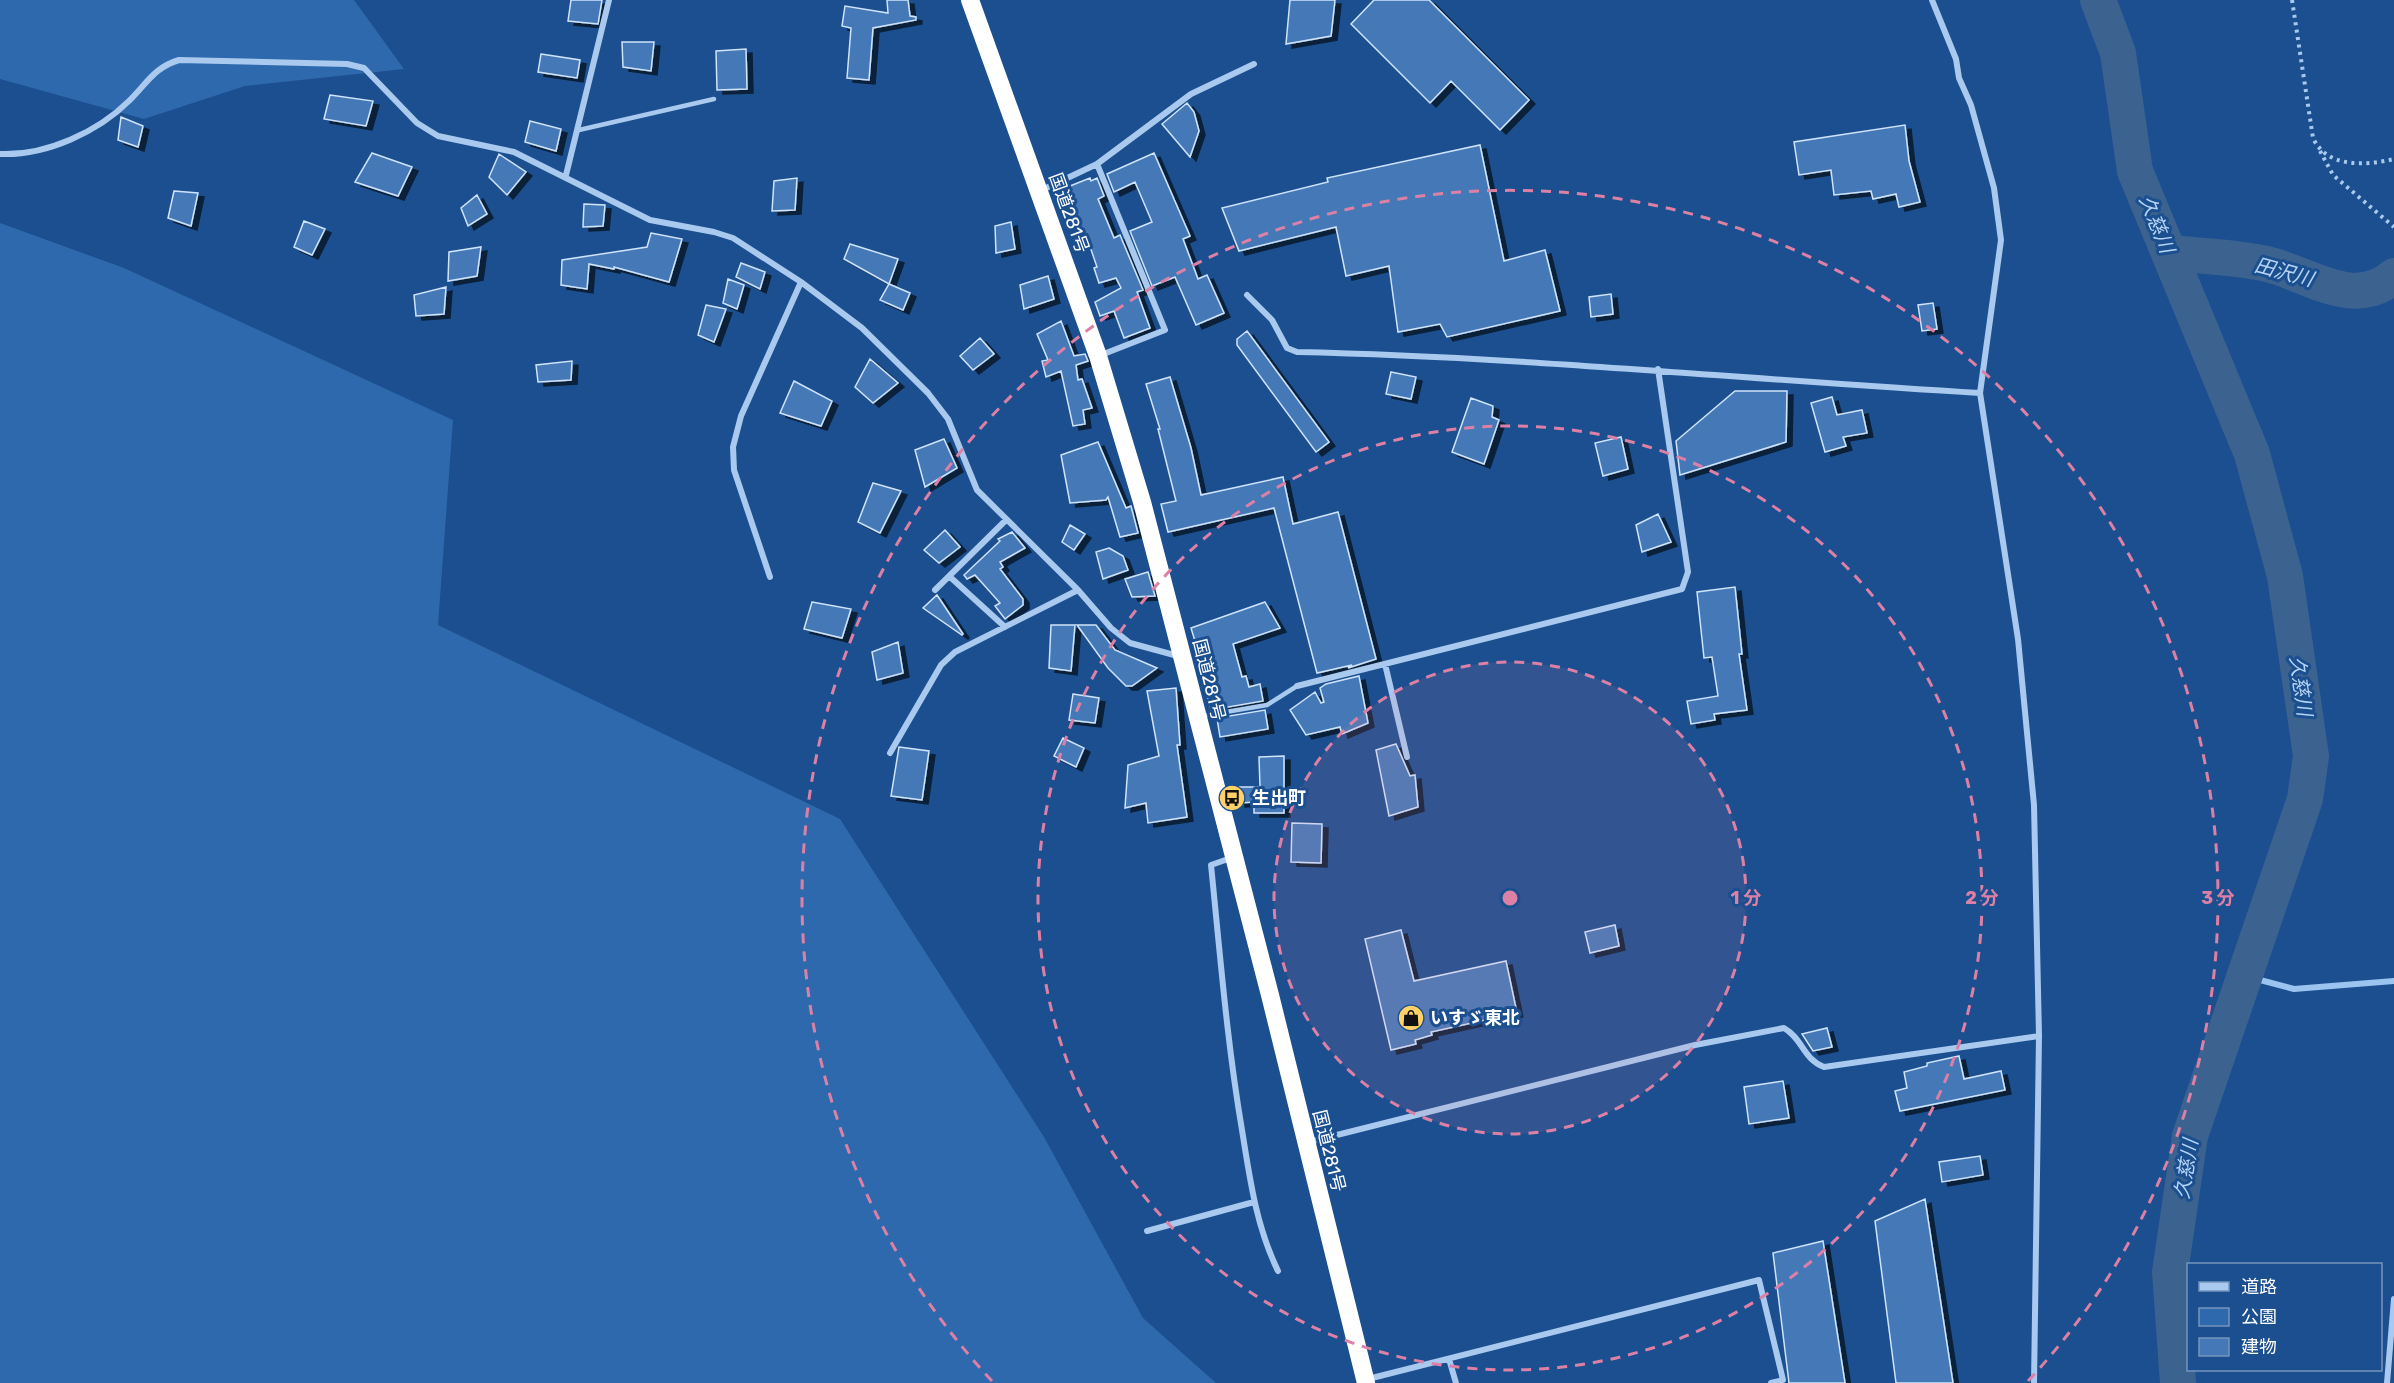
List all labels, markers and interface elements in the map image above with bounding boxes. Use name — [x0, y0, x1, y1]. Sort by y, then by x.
street label: 国道281号 — [1044, 170, 1094, 256]
water label: 久慈川 — [2135, 192, 2180, 258]
water label: 田沢川 — [2252, 253, 2318, 292]
street label: 国道281号 — [1188, 637, 1230, 723]
water label: 久慈川 — [2285, 655, 2317, 719]
bus stop icon: 生出町 — [1217, 783, 1247, 813]
place label: 生出町 — [1252, 787, 1306, 809]
text: 1 分 — [1731, 887, 1761, 909]
text: 2 分 — [1965, 887, 1999, 909]
text: 3 分 — [2201, 887, 2235, 909]
centre of rings — [1500, 888, 1520, 908]
shop icon: いすゞ東北 — [1396, 1003, 1426, 1033]
place label: いすゞ東北 — [1430, 1007, 1520, 1029]
street label: 国道281号 — [1308, 1108, 1350, 1194]
water label: 久慈川 — [2169, 1136, 2203, 1201]
legend — [2187, 1263, 2382, 1371]
text: 道路 — [2241, 1276, 2277, 1298]
text: 公園 — [2241, 1306, 2277, 1328]
text: 建物 — [2241, 1336, 2277, 1358]

